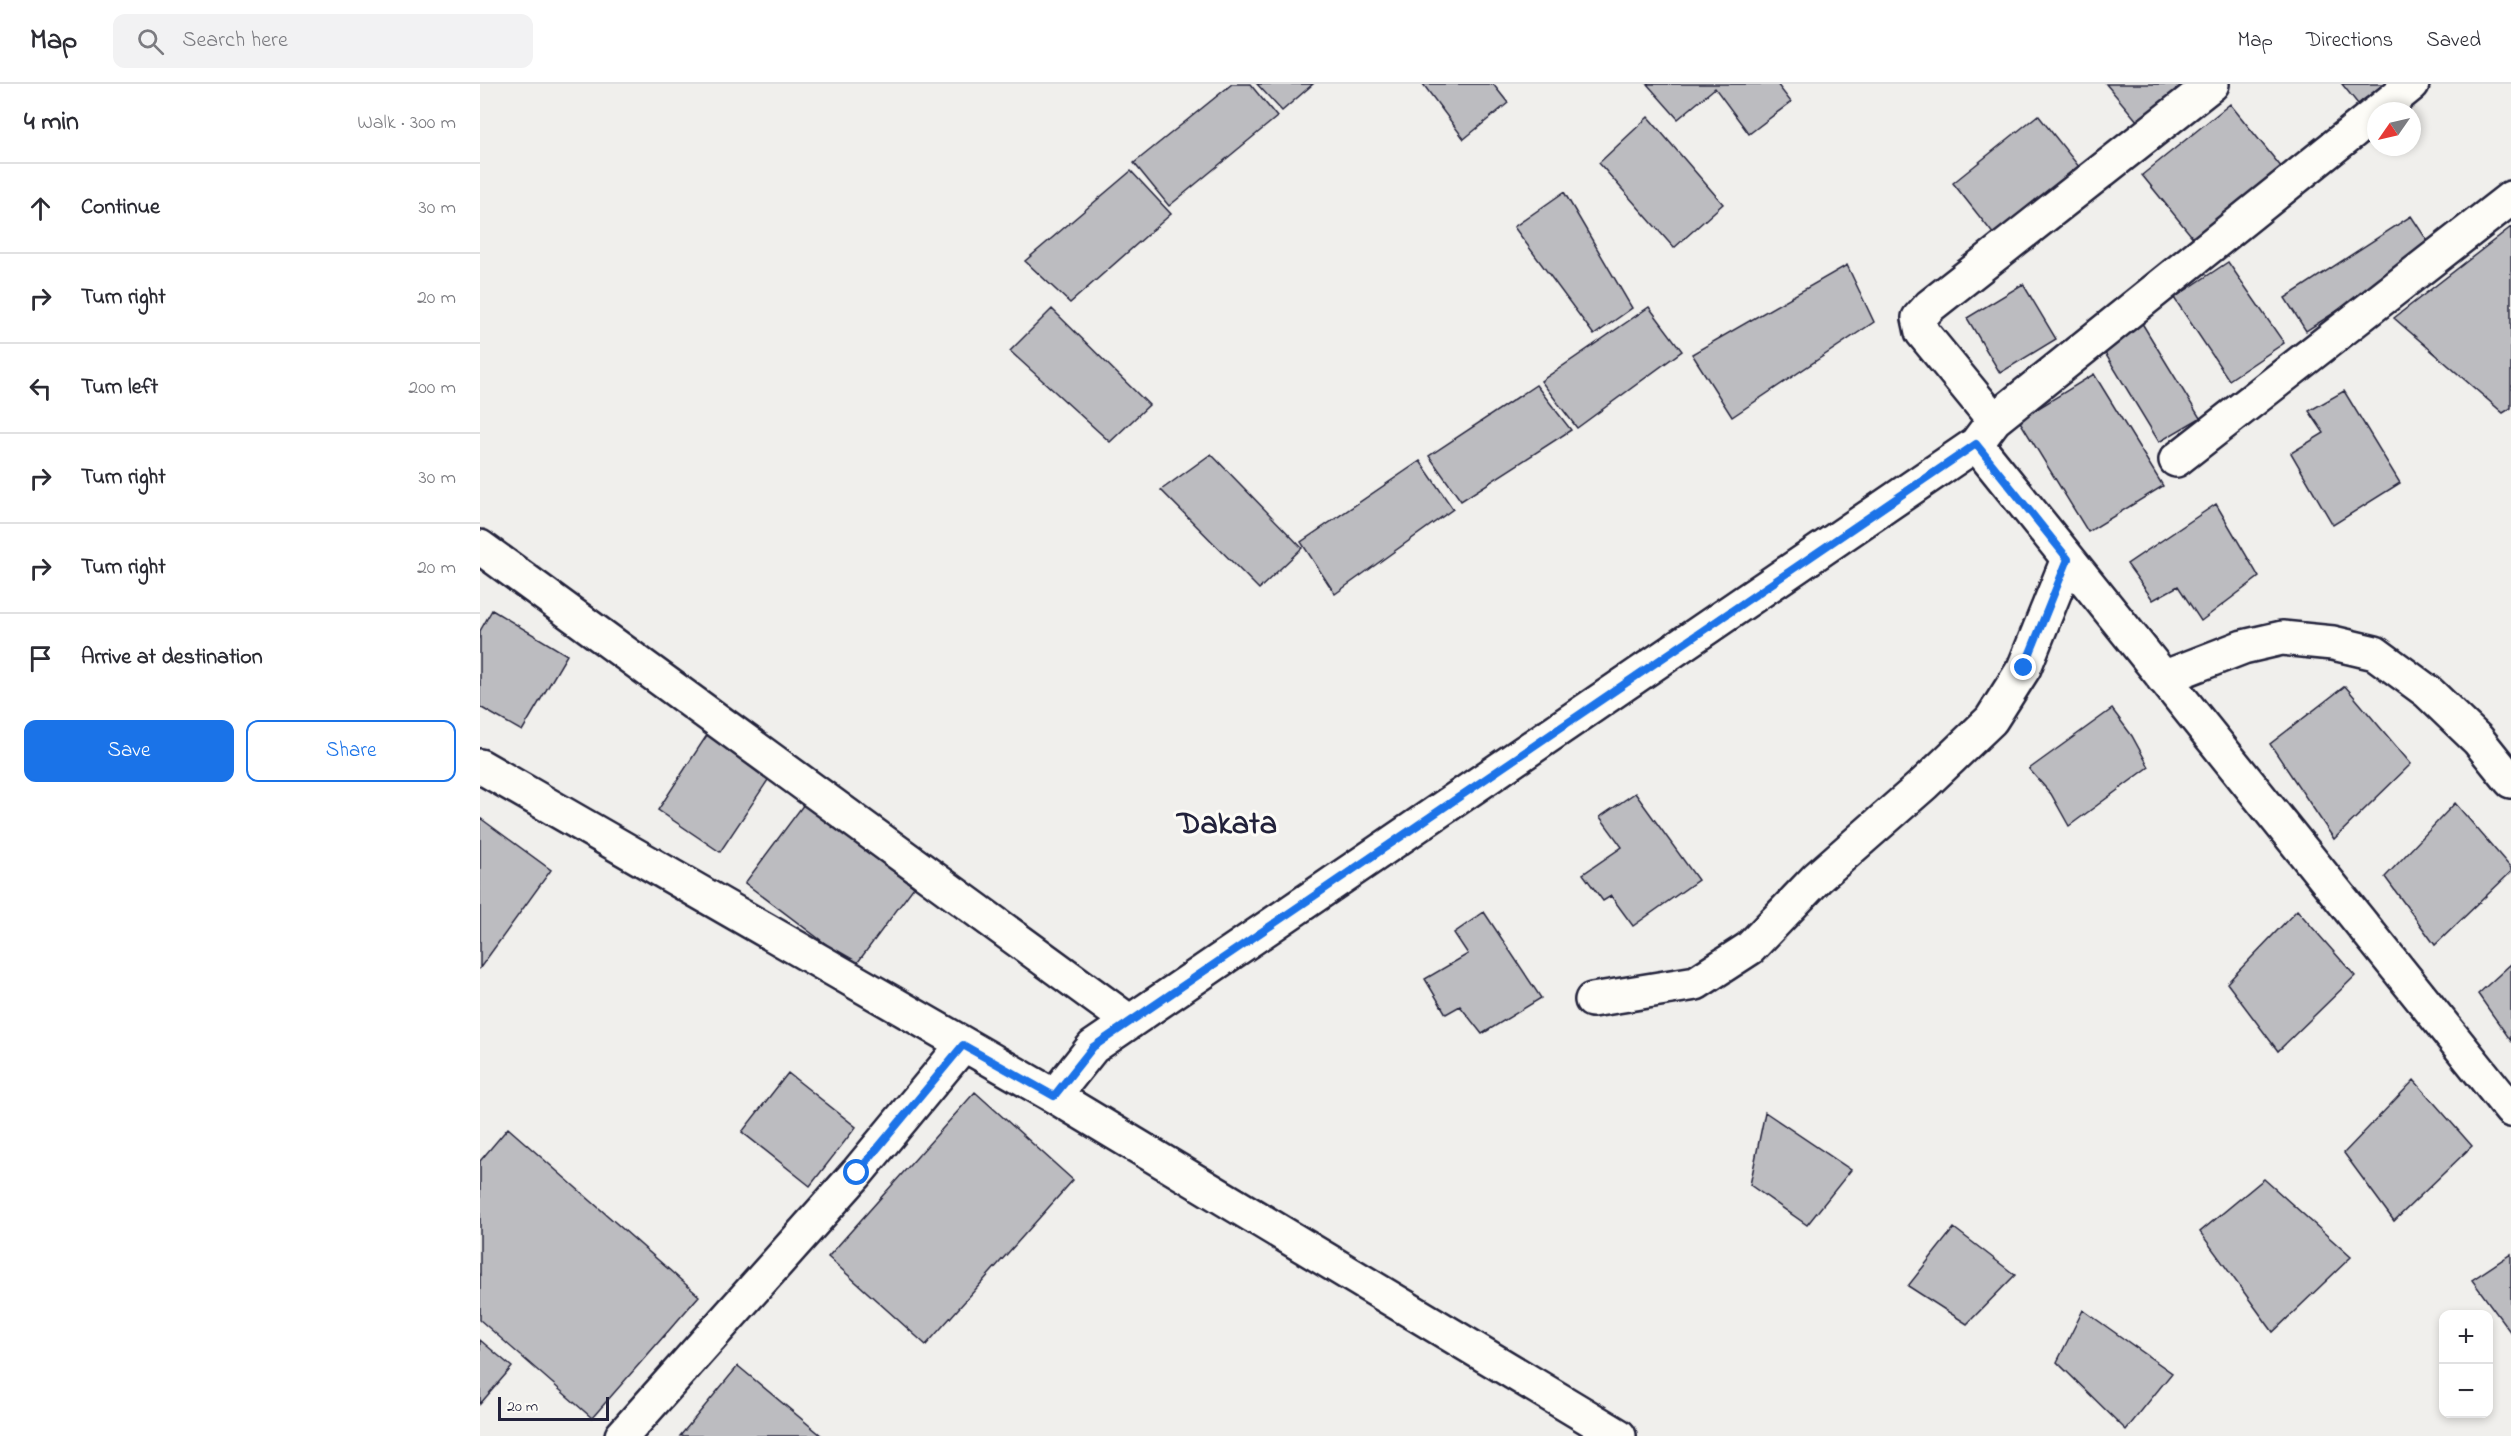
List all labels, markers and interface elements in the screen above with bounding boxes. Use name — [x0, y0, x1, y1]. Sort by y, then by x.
search box — [113, 14, 533, 68]
text: Map — [30, 21, 77, 62]
icon: search — [134, 25, 167, 58]
text: Search here — [182, 25, 288, 57]
text: Map — [2237, 26, 2273, 56]
text: Directions — [2306, 26, 2393, 56]
text: Saved — [2426, 26, 2481, 56]
north arrow — [2367, 102, 2421, 156]
text: 4 min — [24, 104, 79, 142]
text: Walk · 300 m — [357, 109, 456, 138]
icon: ahead — [24, 192, 57, 225]
text: Continue — [81, 192, 160, 224]
text: 30 m — [419, 194, 456, 223]
icon: right — [24, 282, 57, 315]
text: Turn right — [81, 282, 166, 314]
text: 20 m — [417, 284, 456, 313]
icon: left — [24, 372, 57, 405]
text: Turn left — [81, 372, 158, 404]
text: 200 m — [408, 374, 456, 403]
icon: right — [24, 462, 57, 495]
text: Turn right — [81, 462, 166, 494]
text: 30 m — [419, 464, 456, 493]
icon: right — [24, 552, 57, 585]
text: Turn right — [81, 552, 166, 584]
text: 20 m — [417, 554, 456, 583]
icon: arrive — [24, 642, 57, 675]
text: Arrive at destination — [81, 642, 263, 674]
route end — [2010, 654, 2036, 680]
button: Save — [24, 720, 234, 782]
button: Share — [246, 720, 456, 782]
district label: Dakata — [1175, 802, 1277, 849]
route start — [843, 1159, 869, 1185]
map controls — [2439, 1310, 2493, 1418]
button: + — [2439, 1310, 2493, 1364]
button: − — [2439, 1364, 2493, 1418]
scale bar — [498, 1394, 609, 1422]
text: 20 m — [507, 1395, 538, 1419]

